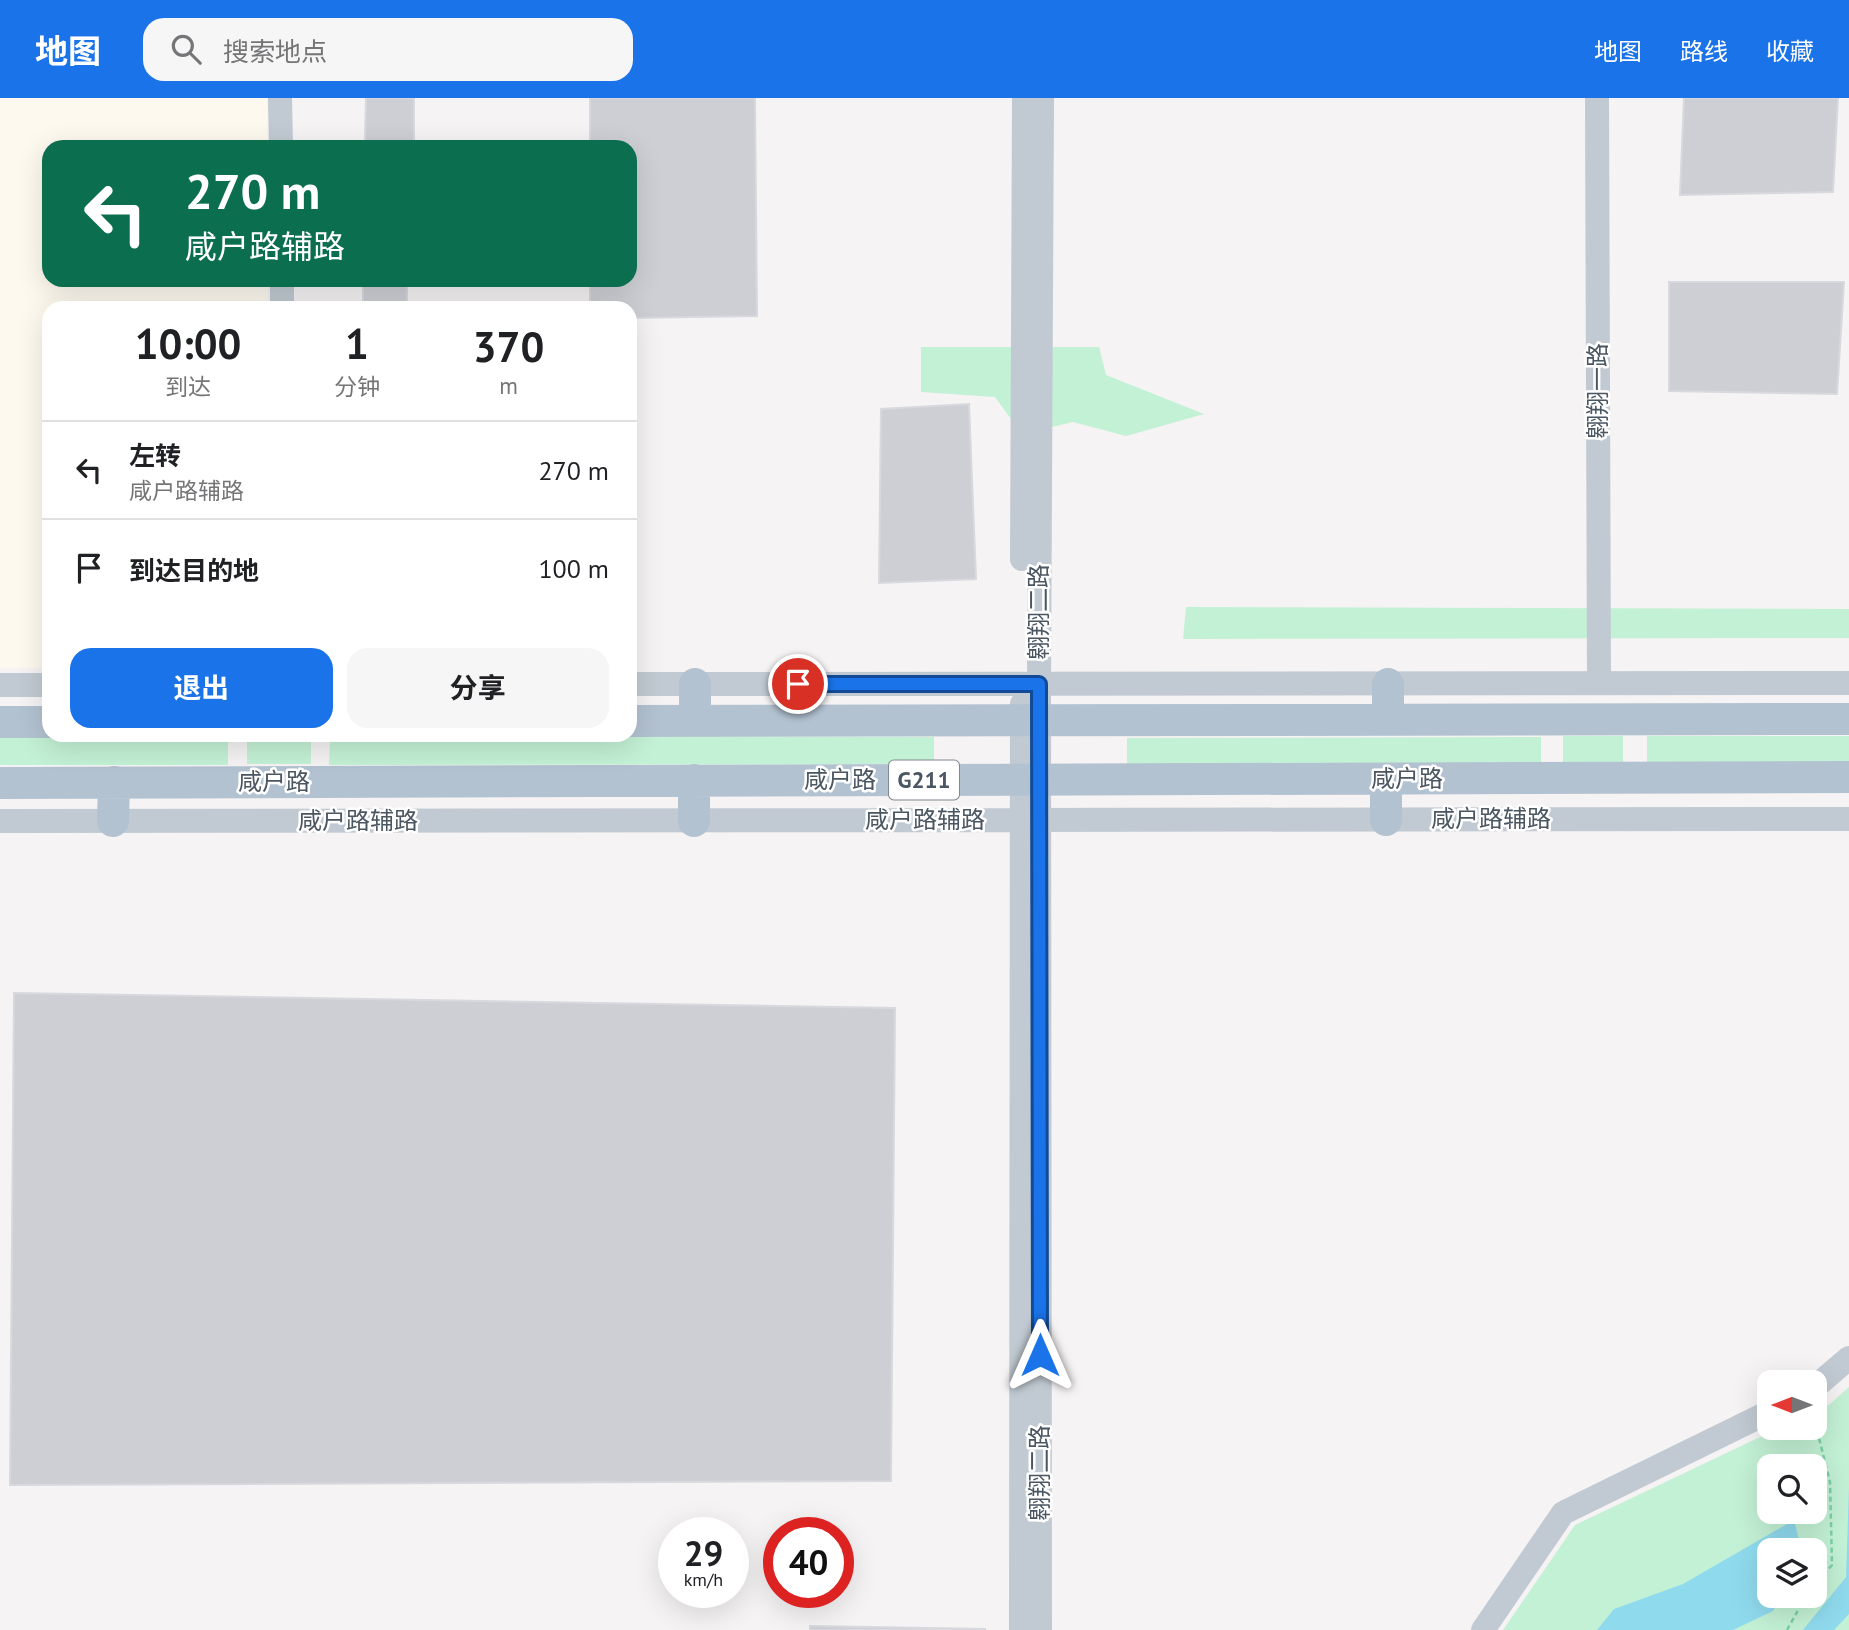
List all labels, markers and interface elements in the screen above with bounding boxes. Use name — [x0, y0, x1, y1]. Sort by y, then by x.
search box — [143, 18, 633, 81]
text: 地图 — [35, 29, 101, 72]
icon: search — [167, 30, 205, 68]
text: 搜索地点 — [223, 35, 327, 68]
text: 地图 — [1594, 36, 1642, 67]
text: 路线 — [1680, 36, 1728, 67]
text: 收藏 — [1766, 36, 1814, 67]
text: 270 m — [185, 159, 320, 223]
icon: left — [70, 168, 161, 259]
text: 咸户路辅路 — [185, 225, 345, 267]
text: 10:00 — [135, 316, 241, 371]
text: 1 — [345, 316, 369, 371]
text: 370 — [473, 319, 544, 374]
street label: 翱翔一路 — [1582, 343, 1613, 439]
text: m — [499, 371, 518, 400]
text: 到达 — [165, 372, 211, 401]
text: 分钟 — [334, 372, 380, 401]
text: 左转 — [129, 439, 181, 472]
icon: left — [70, 451, 108, 489]
text: 270 m — [538, 454, 609, 487]
text: 咸户路辅路 — [129, 476, 244, 505]
icon: arrive — [70, 549, 108, 587]
text: 100 m — [538, 552, 609, 585]
text: 到达目的地 — [129, 554, 259, 587]
street label: 翱翔二路 — [1023, 564, 1054, 660]
button: 退出 — [70, 648, 333, 728]
button: 分享 — [347, 648, 609, 728]
pin — [768, 654, 828, 714]
icon: arrive — [779, 665, 817, 703]
road number: G211 — [889, 760, 959, 800]
street label: 咸户路 — [1371, 763, 1443, 794]
street label: 咸户路 — [804, 764, 876, 795]
street label: 咸户路 — [238, 766, 310, 797]
street label: 咸户路辅路 — [1431, 803, 1551, 834]
street label: 咸户路辅路 — [865, 804, 985, 835]
street label: 咸户路辅路 — [298, 805, 418, 836]
position arrow — [1003, 1318, 1077, 1392]
north arrow — [1757, 1370, 1827, 1440]
map controls — [1757, 1370, 1827, 1608]
street label: 翱翔二路 — [1024, 1425, 1055, 1521]
button: search — [1757, 1454, 1827, 1524]
speed limit sign: 40 — [763, 1517, 854, 1608]
text: 29 — [684, 1530, 723, 1576]
button: layers — [1757, 1538, 1827, 1608]
text: km/h — [684, 1568, 723, 1591]

